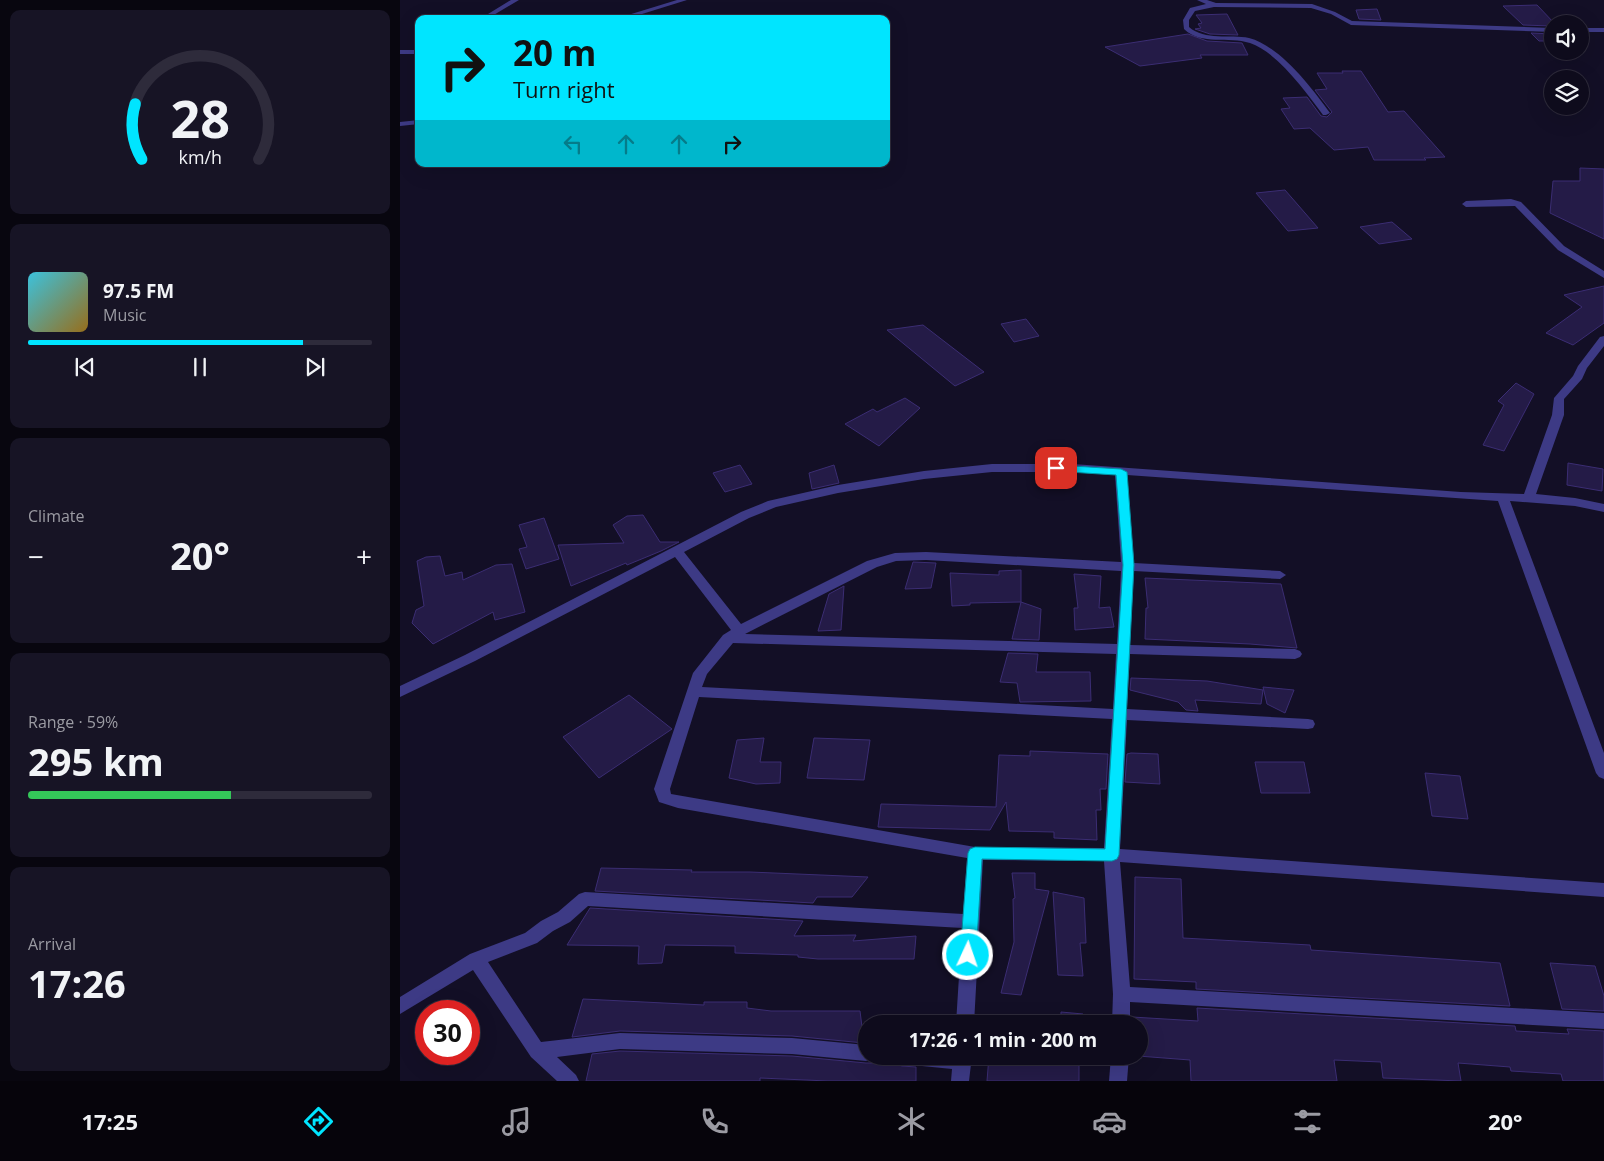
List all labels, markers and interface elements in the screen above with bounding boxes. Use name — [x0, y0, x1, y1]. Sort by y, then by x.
map controls — [1544, 15, 1589, 115]
button: sound — [1544, 15, 1589, 60]
text: 20 m — [513, 29, 596, 76]
icon: right — [430, 35, 495, 100]
button: layers — [1544, 70, 1589, 115]
text: Turn right — [513, 74, 615, 104]
text: 28 — [170, 82, 230, 153]
icon: left — [559, 130, 587, 158]
icon: ahead — [612, 130, 640, 158]
icon: ahead — [665, 130, 693, 158]
icon: right — [718, 130, 746, 158]
text: km/h — [178, 145, 222, 169]
text: 97.5 FM — [103, 278, 174, 304]
text: Music — [103, 304, 147, 326]
icon: previous — [71, 353, 99, 381]
icon: pause — [186, 353, 214, 381]
icon: next — [301, 353, 329, 381]
pin — [1035, 447, 1077, 489]
icon: arrive — [1042, 454, 1070, 482]
text: Climate — [28, 505, 85, 527]
text: 20° — [170, 529, 230, 581]
text: − — [28, 537, 44, 575]
text: + — [356, 537, 372, 575]
text: Range · 59% — [28, 711, 118, 733]
text: 295 km — [28, 735, 164, 787]
position arrow — [941, 928, 993, 980]
text: Arrival — [28, 933, 76, 955]
text: 17:26 — [28, 957, 126, 1009]
speed limit sign: 30 — [415, 1000, 480, 1065]
text: 17:26 · 1 min · 200 m — [909, 1027, 1097, 1053]
icon: directions — [301, 1104, 336, 1139]
icon: music — [499, 1104, 534, 1139]
icon: phone — [697, 1104, 732, 1139]
icon: climate — [894, 1104, 929, 1139]
icon: car — [1092, 1104, 1127, 1139]
icon: filters — [1290, 1104, 1325, 1139]
text: 17:25 — [81, 1106, 138, 1136]
text: 20° — [1488, 1106, 1523, 1136]

